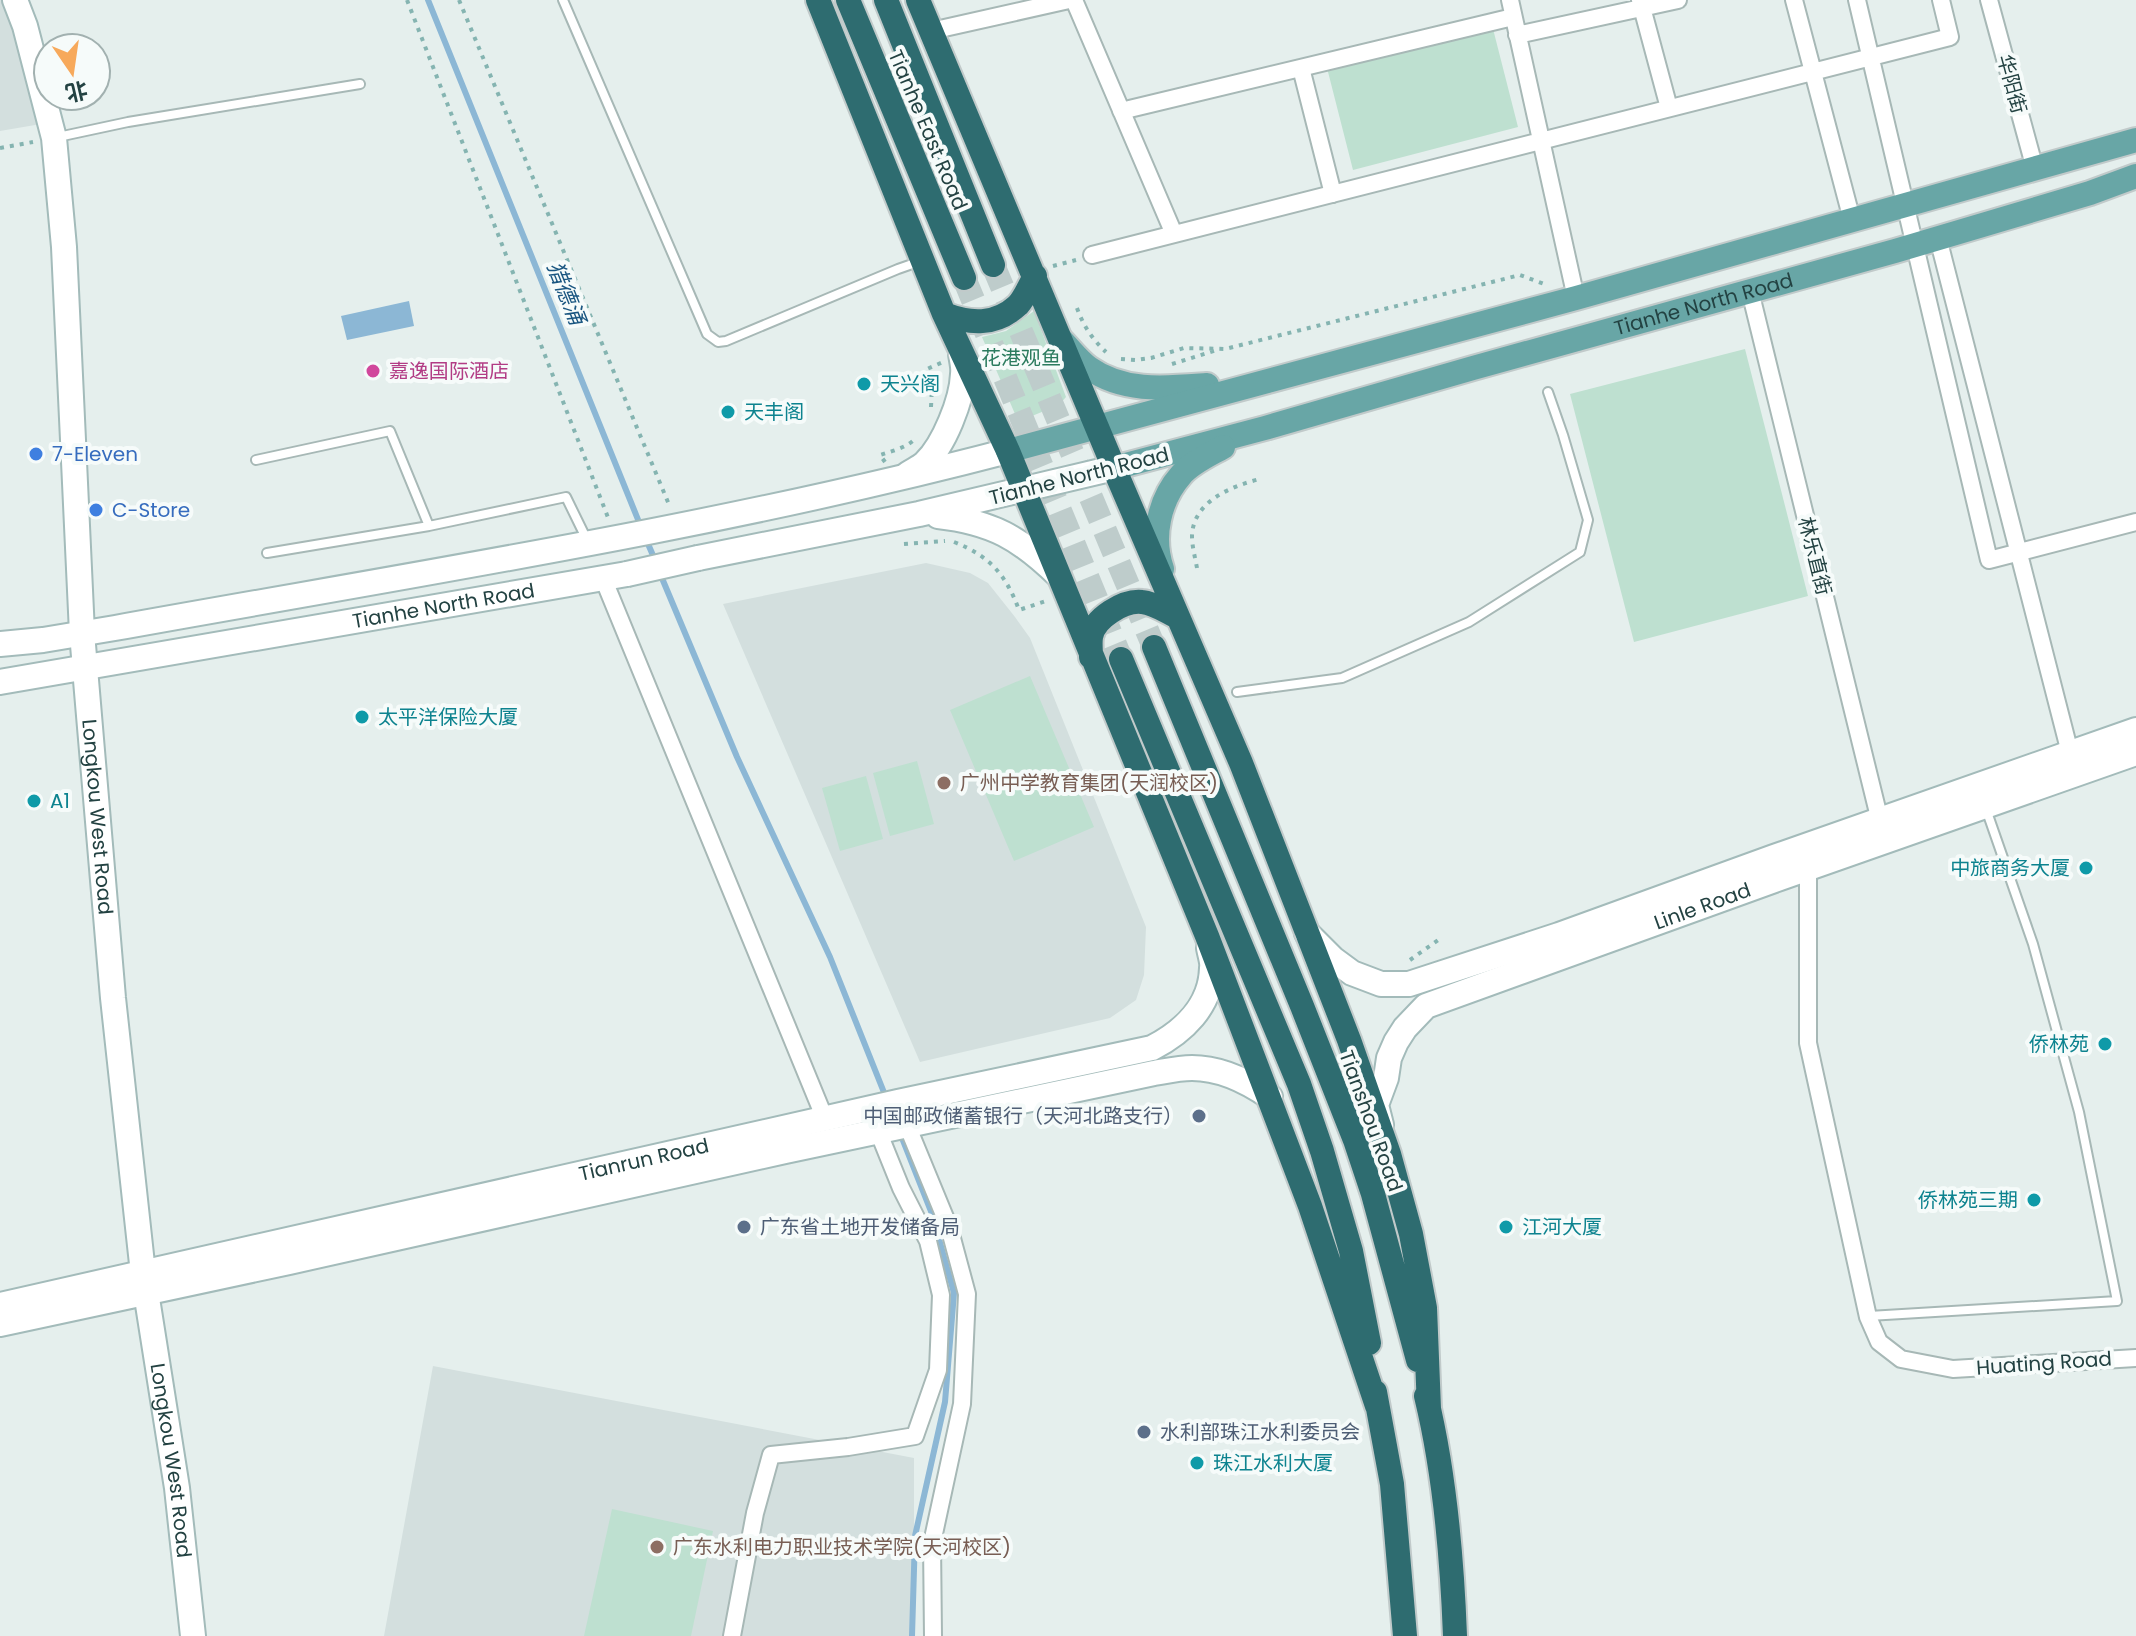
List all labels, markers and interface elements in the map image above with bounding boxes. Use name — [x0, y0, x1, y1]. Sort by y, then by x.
north arrow — [32, 32, 112, 112]
street label: Tianhe East Road — [882, 46, 974, 214]
street label: 华阳街 — [1991, 51, 2033, 117]
text: 北 — [62, 73, 91, 109]
water label: 猎德涌 — [539, 257, 594, 332]
street label: Tianhe North Road — [1611, 266, 1796, 342]
park label: 花港观鱼 — [981, 344, 1061, 372]
place label: 嘉逸国际酒店 — [389, 357, 509, 385]
marker: 嘉逸国际酒店 — [364, 362, 382, 380]
place label: 天兴阁 — [880, 370, 940, 398]
marker: 天兴阁 — [855, 375, 873, 393]
place label: 天丰阁 — [744, 398, 804, 426]
marker: 天丰阁 — [719, 403, 737, 421]
place label: 7-Eleven — [52, 440, 138, 468]
street label: Tianhe North Road — [986, 440, 1172, 512]
marker: 7-Eleven — [27, 445, 45, 463]
place label: C-Store — [112, 496, 190, 524]
marker: C-Store — [87, 501, 105, 519]
street label: 林乐直街 — [1792, 514, 1838, 598]
street label: Tianhe North Road — [350, 576, 537, 635]
place label: 太平洋保险大厦 — [378, 703, 518, 731]
marker: 太平洋保险大厦 — [353, 708, 371, 726]
street label: Longkou West Road — [75, 718, 120, 916]
place label: 广州中学教育集团(天润校区) — [960, 769, 1218, 797]
marker: 广州中学教育集团(天润校区) — [935, 774, 953, 792]
place label: A1 — [50, 787, 70, 815]
marker: A1 — [25, 792, 43, 810]
place label: 中旅商务大厦 — [1950, 854, 2070, 882]
marker: 中旅商务大厦 — [2077, 859, 2095, 877]
street label: Linle Road — [1650, 876, 1755, 936]
place label: 侨林苑 — [2029, 1030, 2089, 1058]
marker: 侨林苑 — [2096, 1035, 2114, 1053]
street label: Tianshou Road — [1332, 1047, 1410, 1195]
place label: 中国邮政储蓄银行（天河北路支行） — [863, 1102, 1183, 1130]
marker: 中国邮政储蓄银行（天河北路支行） — [1190, 1107, 1208, 1125]
street label: Tianrun Road — [576, 1131, 712, 1188]
place label: 侨林苑三期 — [1918, 1186, 2018, 1214]
marker: 侨林苑三期 — [2025, 1191, 2043, 1209]
place label: 广东省土地开发储备局 — [760, 1213, 960, 1241]
place label: 江河大厦 — [1522, 1213, 1602, 1241]
marker: 广东省土地开发储备局 — [735, 1218, 753, 1236]
marker: 江河大厦 — [1497, 1218, 1515, 1236]
street label: Huating Road — [1975, 1344, 2113, 1382]
street label: Longkou West Road — [143, 1361, 198, 1559]
place label: 水利部珠江水利委员会 — [1160, 1418, 1360, 1446]
marker: 水利部珠江水利委员会 — [1135, 1423, 1153, 1441]
place label: 珠江水利大厦 — [1213, 1449, 1333, 1477]
marker: 珠江水利大厦 — [1188, 1454, 1206, 1472]
place label: 广东水利电力职业技术学院(天河校区) — [673, 1533, 1011, 1561]
marker: 广东水利电力职业技术学院(天河校区) — [648, 1538, 666, 1556]

